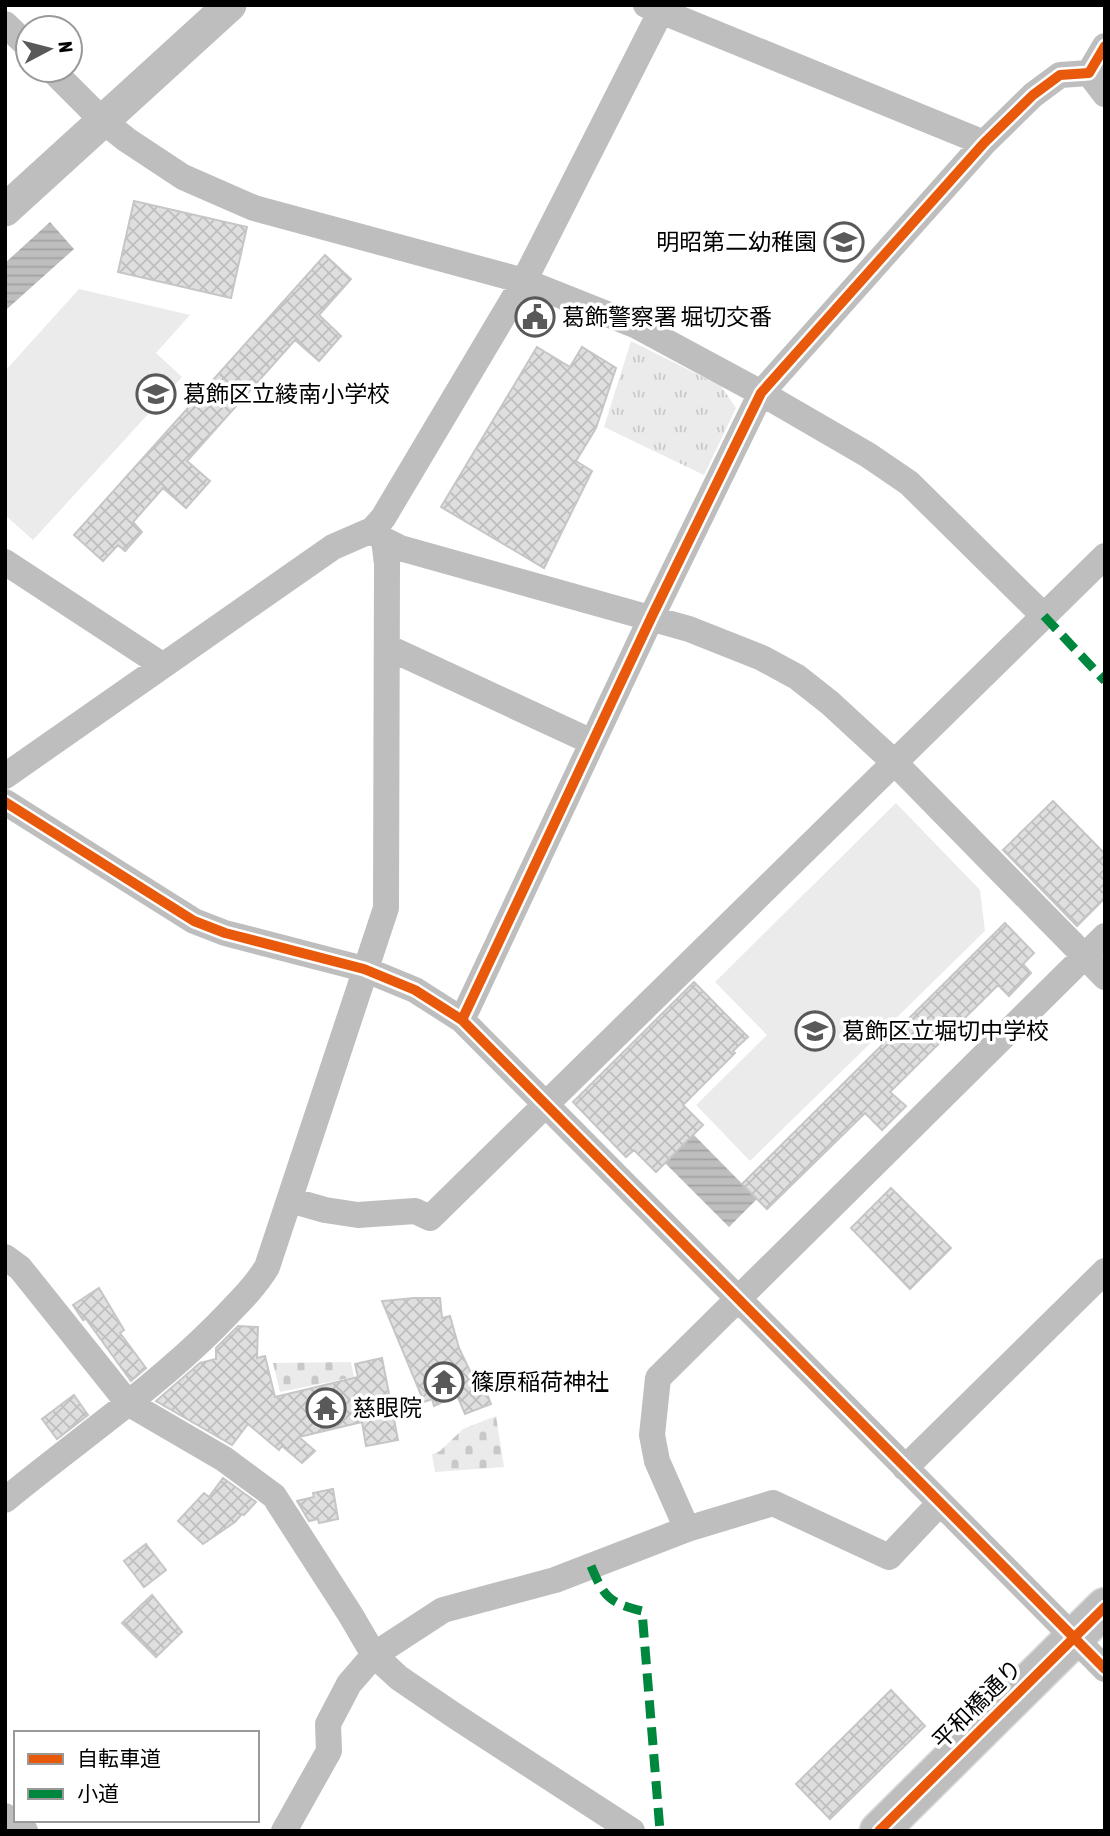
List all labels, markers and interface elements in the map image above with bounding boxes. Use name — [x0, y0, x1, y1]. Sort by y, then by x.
north arrow — [14, 14, 84, 84]
text: N — [54, 40, 77, 54]
school or university icon: 明昭第二幼稚園 — [823, 221, 865, 263]
place label: 明昭第二幼稚園 — [656, 229, 817, 255]
public building icon: 葛飾警察署 堀切交番 — [514, 296, 556, 338]
place label: 葛飾警察署 堀切交番 — [562, 304, 772, 330]
school or university icon: 葛飾区立綾南小学校 — [135, 373, 177, 415]
place label: 葛飾区立綾南小学校 — [183, 381, 390, 407]
school or university icon: 葛飾区立堀切中学校 — [794, 1010, 836, 1052]
place label: 葛飾区立堀切中学校 — [842, 1018, 1049, 1044]
temple icon: 篠原稲荷神社 — [423, 1361, 465, 1403]
place label: 篠原稲荷神社 — [471, 1369, 609, 1395]
temple icon: 慈眼院 — [305, 1387, 347, 1429]
place label: 慈眼院 — [353, 1395, 422, 1421]
street label: 平和橋通り — [927, 1654, 1027, 1754]
legend — [14, 1731, 259, 1822]
text: 自転車道 — [77, 1746, 161, 1770]
text: 小道 — [77, 1781, 119, 1805]

